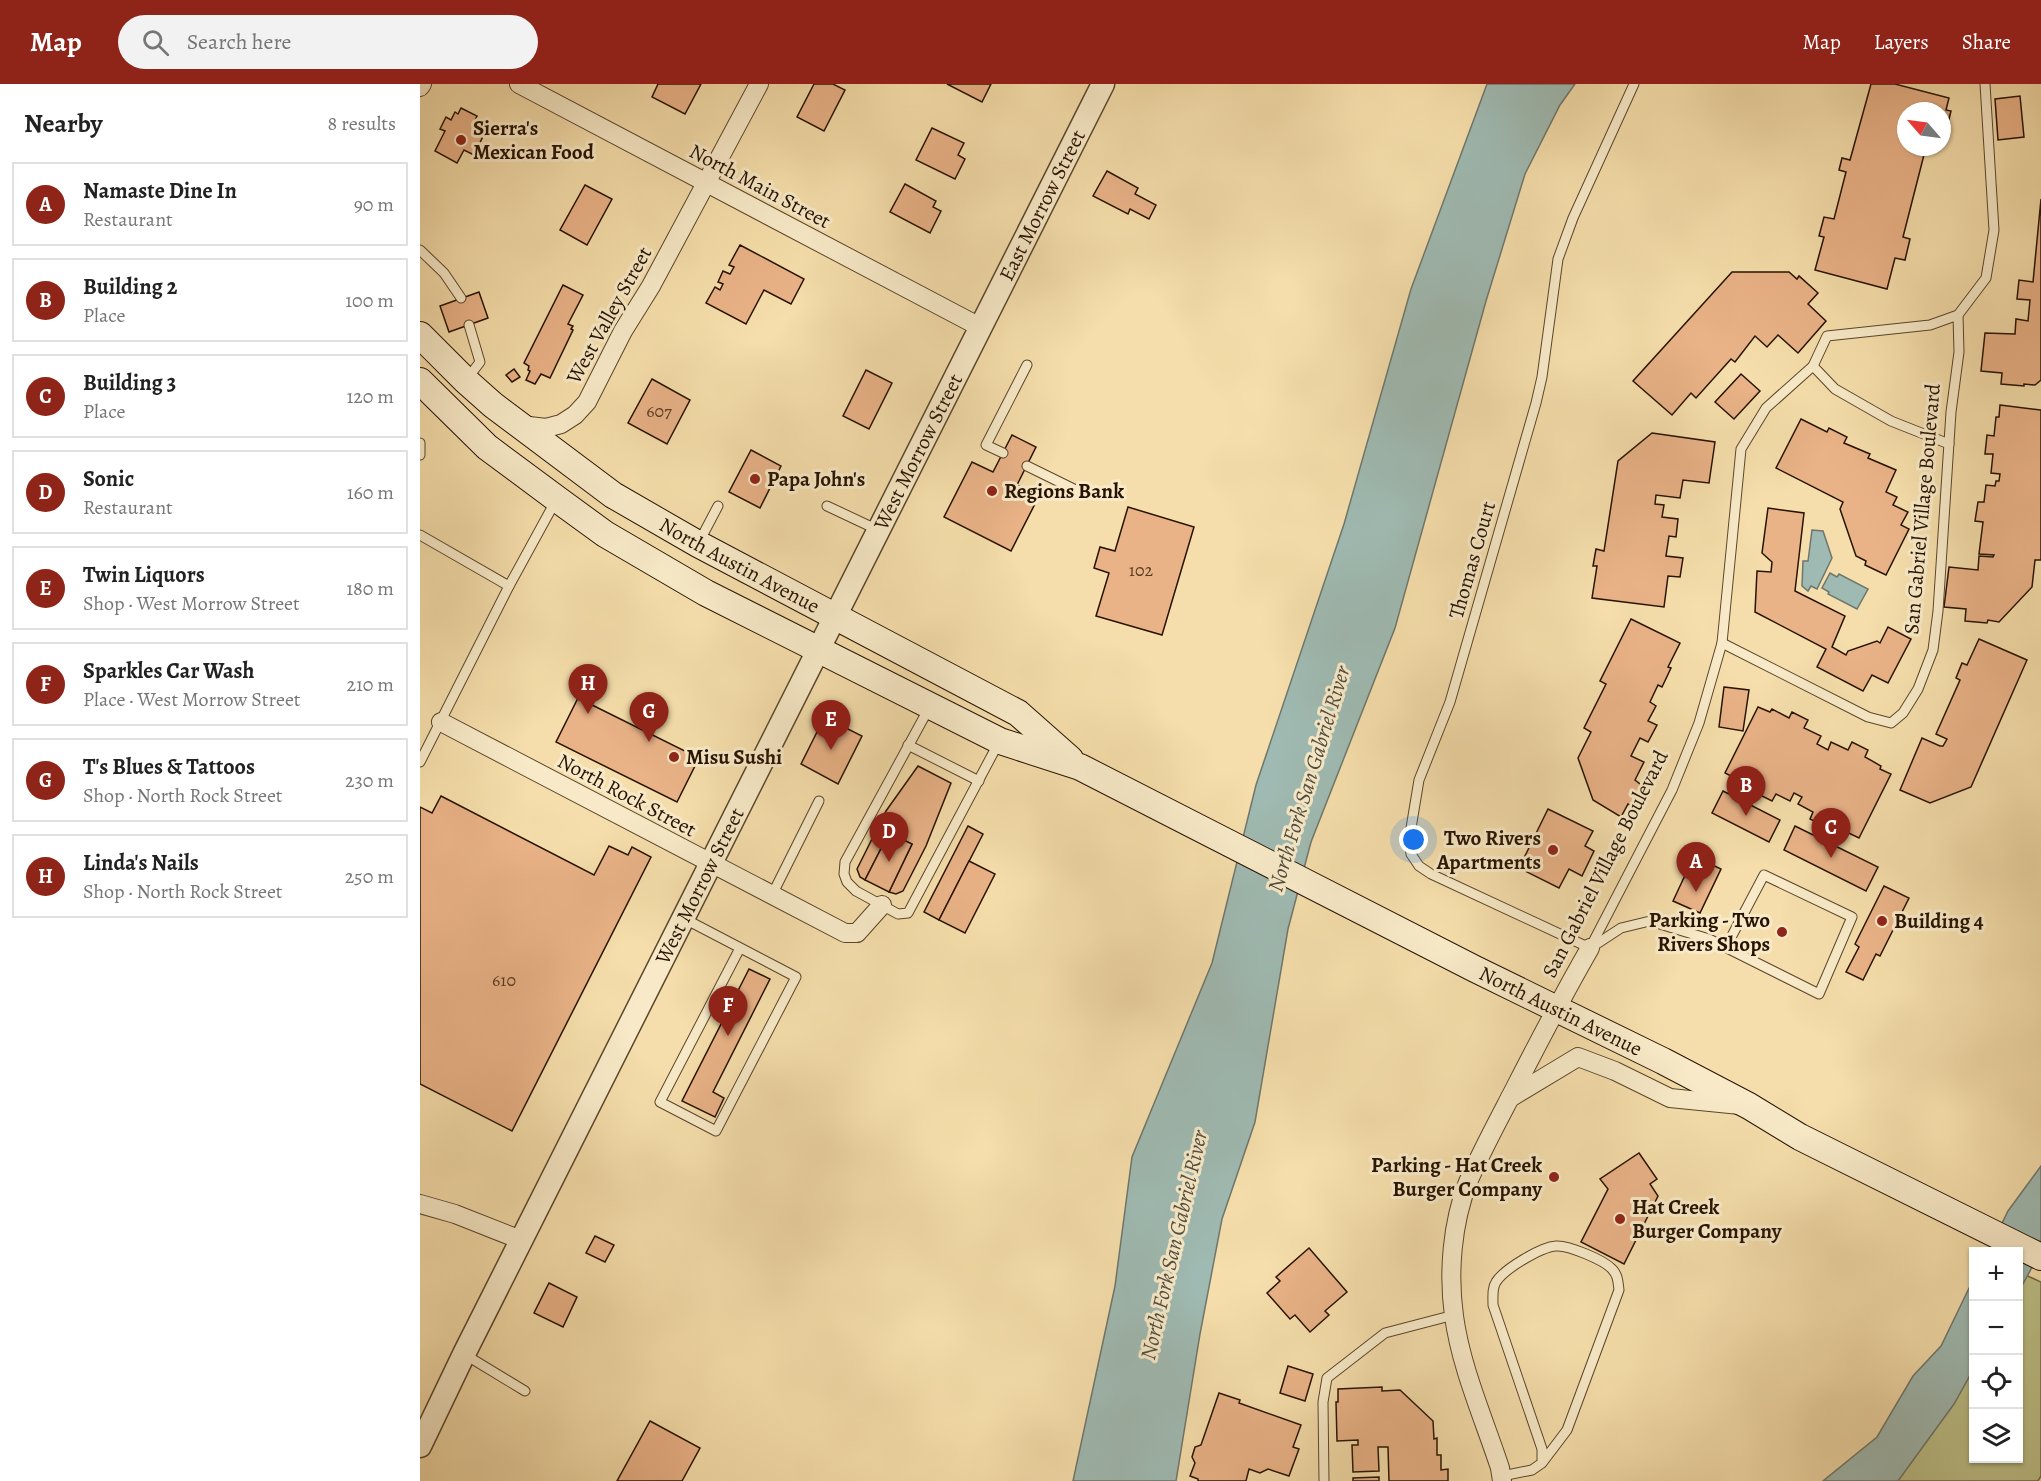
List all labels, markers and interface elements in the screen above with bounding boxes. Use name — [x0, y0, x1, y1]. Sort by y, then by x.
search box — [118, 15, 538, 69]
text: Map — [30, 23, 82, 61]
icon: search — [139, 26, 172, 59]
text: Search here — [187, 27, 291, 57]
text: Map — [1802, 28, 1841, 56]
text: Layers — [1874, 28, 1929, 56]
text: Share — [1962, 28, 2011, 56]
north arrow — [1897, 102, 1951, 156]
text: Nearby — [24, 106, 103, 141]
text: 8 results — [328, 110, 396, 137]
place label: Sierra's Mexican Food — [473, 114, 595, 166]
street label: East Morrow Street — [992, 125, 1092, 286]
marker: Sierra's Mexican Food — [454, 133, 468, 147]
street label: North Main Street — [685, 137, 836, 235]
text: Namaste Dine In — [83, 176, 237, 206]
text: A — [39, 191, 52, 218]
text: 90 m — [354, 191, 394, 218]
text: Restaurant — [83, 206, 173, 233]
street label: West Valley Street — [559, 241, 658, 389]
text: Building 2 — [83, 272, 177, 302]
text: B — [39, 287, 52, 314]
text: 100 m — [345, 287, 394, 314]
text: Place — [83, 302, 125, 329]
text: Building 3 — [83, 368, 176, 398]
street label: West Morrow Street — [866, 369, 969, 536]
street label: San Gabriel Village Boulevard — [1897, 382, 1947, 636]
text: C — [39, 383, 52, 410]
text: 120 m — [346, 383, 394, 410]
text: Place — [83, 398, 125, 425]
house number: 607 — [646, 399, 672, 423]
text: Sonic — [83, 464, 134, 494]
place label: Papa John's — [767, 465, 865, 493]
marker: Papa John's — [748, 472, 762, 486]
place label: Regions Bank — [1004, 477, 1124, 505]
text: D — [39, 479, 52, 506]
text: 160 m — [347, 479, 394, 506]
marker: Regions Bank — [985, 484, 999, 498]
text: Restaurant — [83, 494, 173, 521]
street label: Thomas Court — [1442, 498, 1502, 622]
street label: North Austin Avenue — [654, 511, 825, 620]
house number: 102 — [1129, 558, 1154, 582]
text: Twin Liquors — [83, 560, 205, 590]
text: E — [40, 575, 51, 602]
text: 180 m — [346, 575, 394, 602]
text: Shop · West Morrow Street — [83, 590, 300, 617]
text: Sparkles Car Wash — [83, 656, 254, 686]
water label: North Fork San Gabriel River — [1260, 661, 1358, 896]
pin: H — [568, 664, 608, 714]
text: F — [40, 671, 51, 698]
text: 210 m — [346, 671, 394, 698]
text: Place · West Morrow Street — [83, 686, 300, 713]
pin: G — [630, 692, 668, 742]
pin: E — [812, 700, 850, 750]
place label: Misu Sushi — [686, 743, 782, 771]
street label: San Gabriel Village Boulevard — [1535, 745, 1675, 982]
street label: North Rock Street — [553, 747, 701, 843]
marker: Misu Sushi — [667, 750, 681, 764]
text: T's Blues & Tattoos — [83, 752, 255, 782]
pin: B — [1726, 766, 1766, 816]
text: G — [39, 767, 52, 794]
text: 230 m — [345, 767, 394, 794]
text: Shop · North Rock Street — [83, 782, 282, 809]
street label: West Morrow Street — [648, 803, 751, 970]
pin: C — [1812, 808, 1850, 858]
pin: D — [870, 812, 908, 862]
place label: Two Rivers Apartments — [1436, 824, 1541, 876]
your location — [1399, 825, 1428, 854]
pin: A — [1676, 842, 1716, 892]
marker: Two Rivers Apartments — [1546, 843, 1560, 857]
text: Linda's Nails — [83, 848, 199, 878]
text: H — [38, 863, 53, 890]
text: 250 m — [345, 863, 394, 890]
text: Shop · North Rock Street — [83, 878, 282, 905]
place label: Parking - Two Rivers Shops — [1649, 906, 1770, 958]
place label: Building 4 — [1894, 907, 1984, 935]
marker: Building 4 — [1875, 914, 1889, 928]
marker: Parking - Two Rivers Shops — [1775, 925, 1789, 939]
street label: North Austin Avenue — [1474, 959, 1647, 1063]
house number: 610 — [492, 968, 516, 992]
pin: F — [708, 986, 748, 1036]
water label: North Fork San Gabriel River — [1133, 1126, 1215, 1363]
place label: Parking - Hat Creek Burger Company — [1371, 1151, 1543, 1203]
marker: Parking - Hat Creek Burger Company — [1547, 1170, 1561, 1184]
place label: Hat Creek Burger Company — [1632, 1193, 1783, 1245]
marker: Hat Creek Burger Company — [1613, 1212, 1627, 1226]
map controls — [1969, 1247, 2023, 1463]
button: + — [1969, 1247, 2023, 1301]
button: − — [1969, 1301, 2023, 1355]
button: locate — [1969, 1355, 2023, 1409]
button: layers — [1969, 1409, 2023, 1463]

